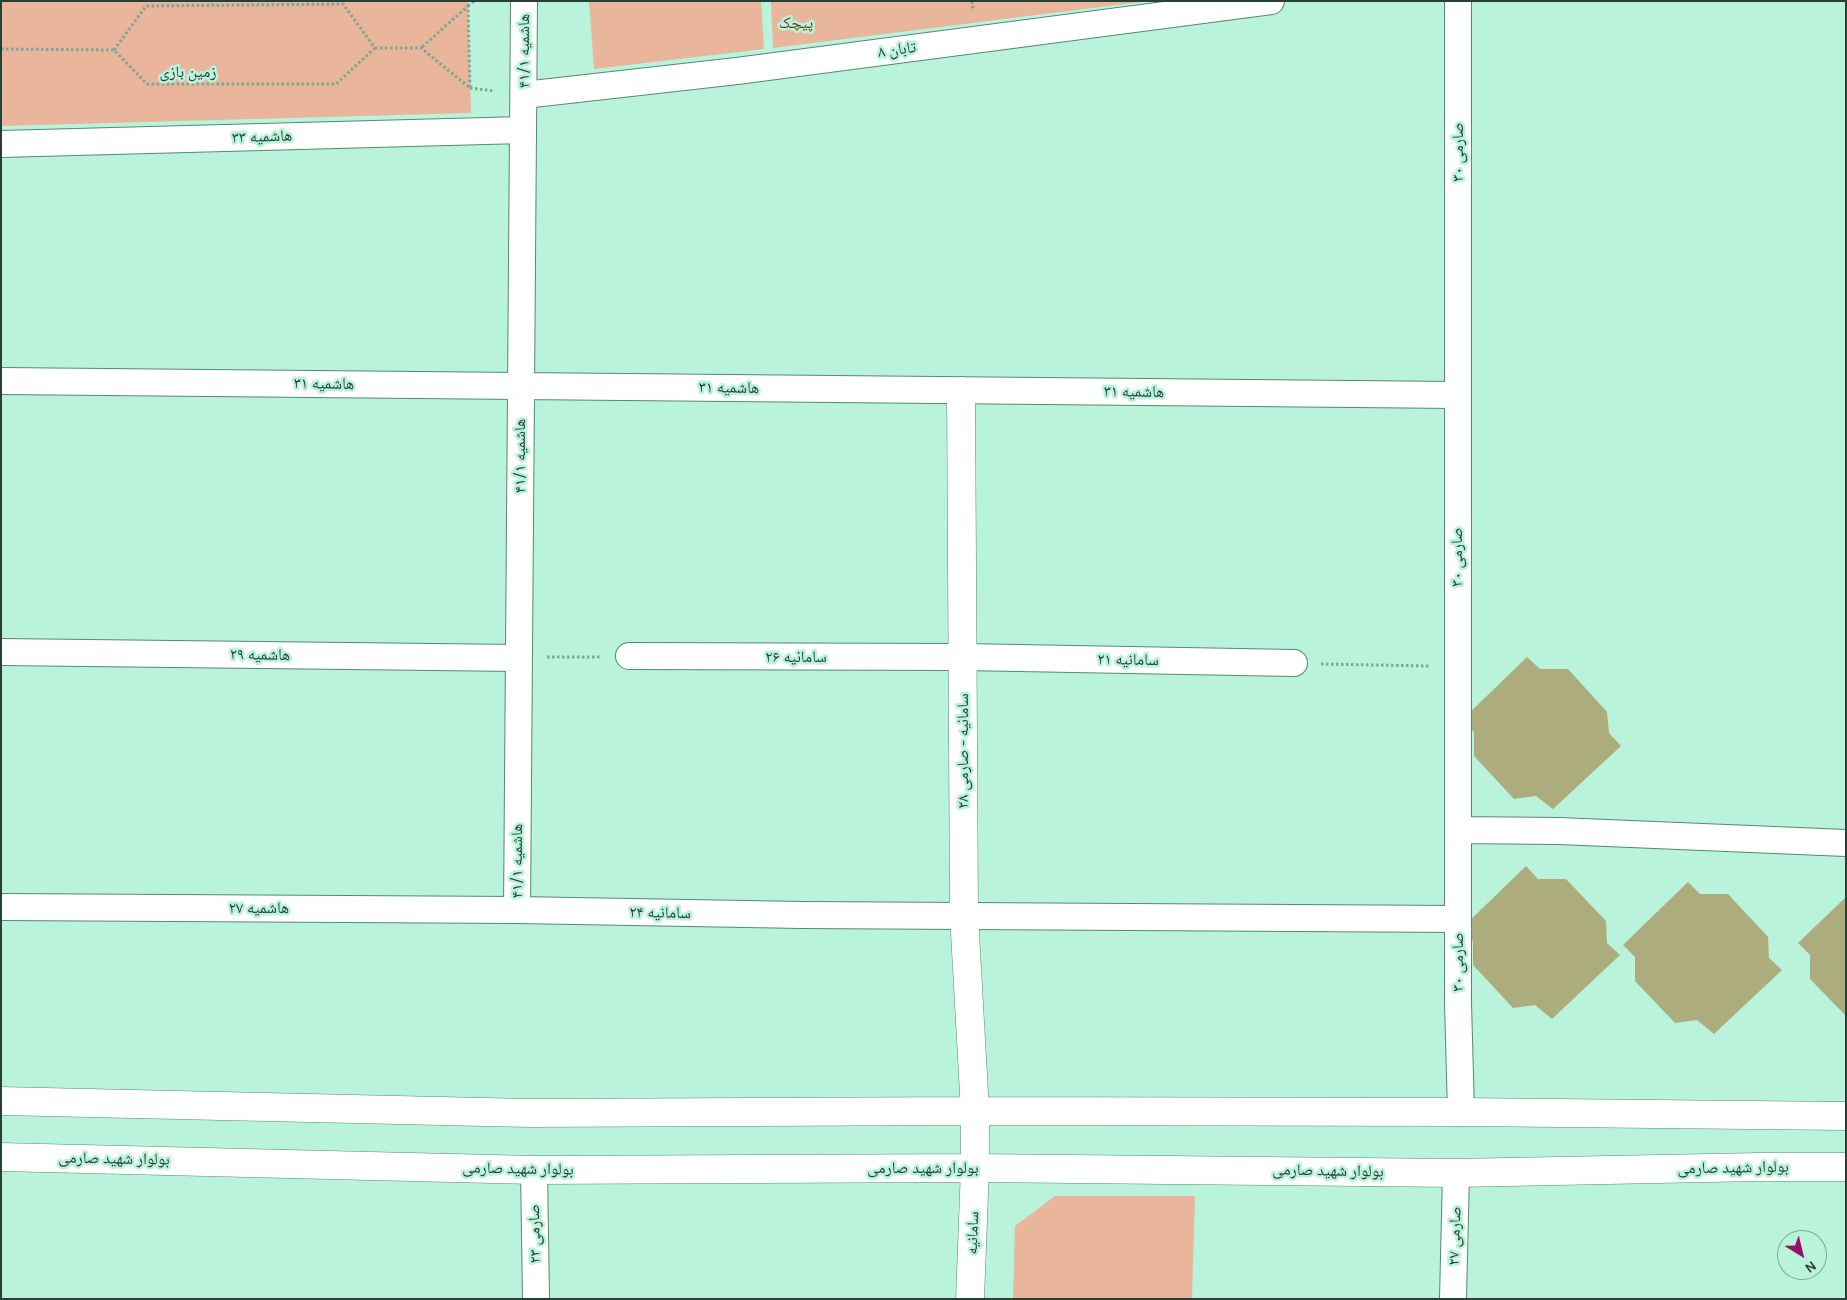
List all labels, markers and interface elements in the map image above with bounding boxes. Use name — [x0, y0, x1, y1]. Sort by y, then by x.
park label: پیچک — [779, 13, 813, 33]
street label: هاشمیه ۴۱/۱ — [514, 14, 534, 88]
street label: تابان ۸ — [877, 38, 917, 62]
street label: زمین بازی — [160, 62, 216, 82]
street label: صارمی ۳۰ — [1448, 122, 1468, 182]
street label: هاشمیه ۳۳ — [231, 126, 293, 148]
street label: هاشمیه ۳۱ — [294, 374, 354, 394]
street label: هاشمیه ۳۱ — [699, 378, 759, 398]
street label: هاشمیه ۳۱ — [1104, 382, 1164, 402]
street label: هاشمیه ۴۱/۱ — [510, 419, 530, 493]
street label: صارمی ۳۰ — [1447, 527, 1467, 587]
street label: هاشمیه ۲۹ — [230, 645, 290, 665]
street label: سامانیه ۲۶ — [765, 647, 827, 667]
street label: سامانیه ۲۱ — [1097, 650, 1159, 670]
street label: سامانیه - صارمی ۲۸ — [953, 693, 973, 809]
street label: هاشمیه ۴۱/۱ — [507, 824, 527, 898]
street label: هاشمیه ۲۷ — [229, 898, 289, 918]
street label: سامانیه ۲۴ — [629, 903, 691, 923]
street label: صارمی ۳۰ — [1448, 932, 1468, 992]
street label: بولوار شهید صارمی — [58, 1148, 170, 1170]
street label: بولوار شهید صارمی — [1677, 1157, 1789, 1179]
street label: بولوار شهید صارمی — [462, 1158, 574, 1180]
street label: بولوار شهید صارمی — [867, 1158, 979, 1178]
street label: بولوار شهید صارمی — [1272, 1160, 1384, 1182]
street label: صارمی ۲۳ — [525, 1204, 545, 1264]
street label: صارمی ۲۷ — [1444, 1206, 1466, 1266]
street label: سامانیه — [963, 1211, 983, 1255]
north arrow — [1777, 1230, 1827, 1280]
text: N — [1801, 1257, 1820, 1277]

